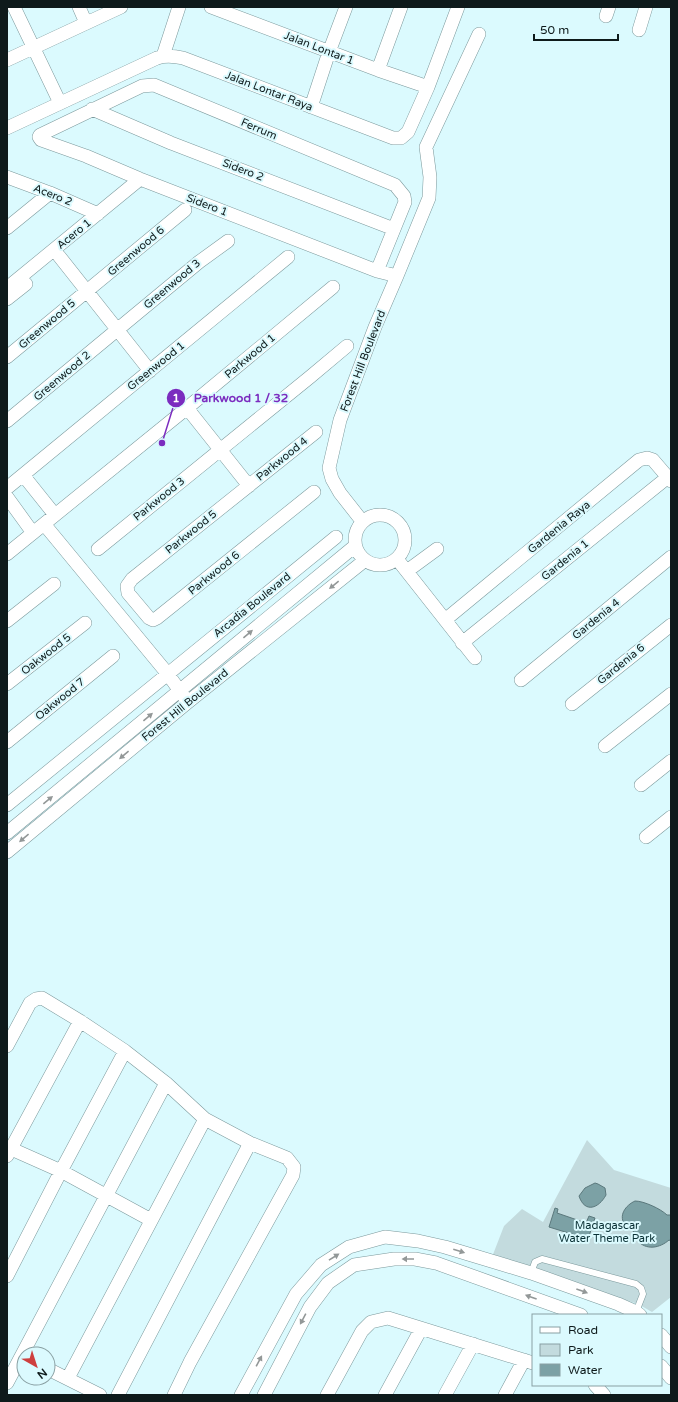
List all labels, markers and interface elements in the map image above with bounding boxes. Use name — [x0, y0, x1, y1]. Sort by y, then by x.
scale bar — [534, 16, 618, 42]
text: 50 m — [540, 23, 569, 37]
street label: Jalan Lontar 1 — [282, 29, 356, 67]
street label: Jalan Lontar Raya — [223, 68, 315, 114]
street label: Ferrum — [239, 116, 279, 142]
street label: Sidero 2 — [221, 156, 266, 184]
street label: Acero 2 — [32, 181, 74, 209]
street label: Sidero 1 — [185, 191, 229, 219]
street label: Acero 1 — [54, 216, 94, 252]
street label: Greenwood 6 — [105, 223, 167, 279]
street label: Greenwood 3 — [141, 256, 203, 312]
street label: Greenwood 5 — [16, 296, 78, 352]
street label: Forest Hill Boulevard — [338, 308, 388, 414]
street label: Parkwood 1 — [222, 331, 278, 381]
street label: Greenwood 1 — [125, 339, 187, 393]
street label: Greenwood 2 — [31, 348, 93, 404]
callout: Parkwood 1 / 32 — [166, 386, 297, 410]
text: 1 — [172, 391, 180, 405]
text: Parkwood 1 / 32 — [194, 391, 288, 405]
street label: Parkwood 4 — [254, 434, 310, 484]
street label: Parkwood 3 — [131, 474, 187, 524]
street label: Gardenia Raya — [525, 498, 593, 556]
street label: Parkwood 5 — [163, 507, 219, 557]
street label: Gardenia 1 — [539, 537, 591, 583]
street label: Parkwood 6 — [186, 548, 242, 598]
street label: Arcadia Boulevard — [211, 570, 293, 640]
one-way arrow — [328, 581, 339, 590]
street label: Gardenia 4 — [570, 596, 622, 642]
street label: Oakwood 5 — [18, 630, 74, 678]
one-way arrow — [243, 630, 254, 639]
street label: Gardenia 6 — [595, 641, 647, 687]
street label: Forest Hill Boulevard — [139, 666, 231, 744]
street label: Oakwood 7 — [33, 675, 87, 723]
one-way arrow — [143, 713, 154, 722]
one-way arrow — [118, 751, 129, 760]
one-way arrow — [43, 795, 53, 804]
one-way arrow — [18, 834, 29, 843]
park label: Madagascar Water Theme Park — [559, 1219, 655, 1245]
one-way arrow — [453, 1248, 465, 1254]
one-way arrow — [328, 1253, 340, 1260]
one-way arrow — [401, 1256, 414, 1262]
one-way arrow — [577, 1289, 589, 1295]
one-way arrow — [525, 1294, 537, 1300]
one-way arrow — [300, 1314, 306, 1325]
legend — [532, 1314, 662, 1386]
text: Road — [568, 1323, 598, 1337]
text: Park — [568, 1343, 594, 1357]
north arrow — [16, 1346, 56, 1386]
one-way arrow — [256, 1355, 263, 1366]
text: Water — [568, 1363, 603, 1377]
text: N — [34, 1366, 50, 1381]

